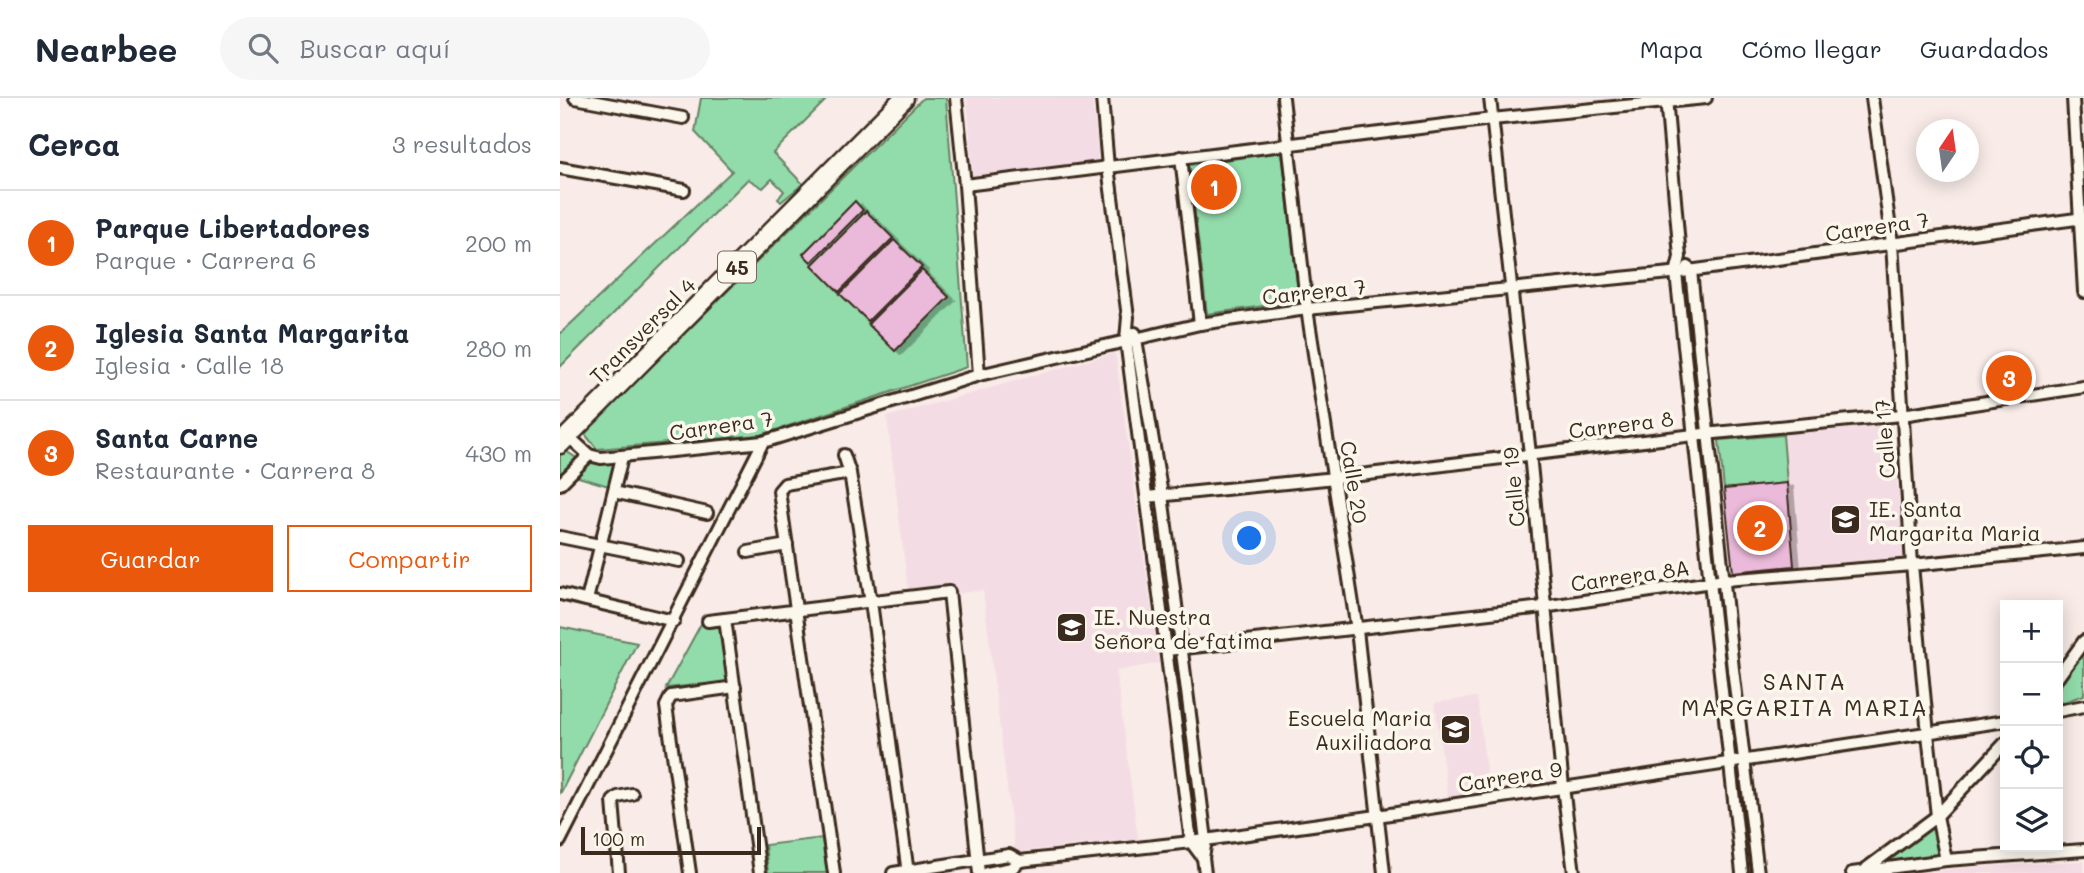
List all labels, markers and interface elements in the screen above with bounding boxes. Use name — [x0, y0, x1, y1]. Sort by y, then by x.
search box — [220, 17, 710, 80]
text: Nearbee — [35, 27, 178, 70]
icon: search — [244, 29, 282, 67]
text: Buscar aquí — [300, 31, 451, 65]
text: Mapa — [1640, 33, 1704, 64]
text: Cómo llegar — [1742, 33, 1882, 64]
text: Guardados — [1920, 33, 2049, 64]
north arrow — [1916, 119, 1979, 182]
text: Cerca — [28, 124, 120, 164]
text: 3 resultados — [392, 129, 532, 159]
pin: 1 — [1191, 161, 1237, 213]
street label: Carrera 7 — [1824, 205, 1930, 247]
text: Parque Libertadores — [95, 211, 370, 245]
text: 1 — [46, 228, 56, 258]
text: 200 m — [465, 228, 532, 258]
text: Parque · Carrera 6 — [95, 245, 316, 275]
road number: 45 — [718, 252, 756, 282]
street label: Transversal 4 — [583, 271, 701, 389]
street label: Carrera 7 — [1261, 272, 1367, 310]
text: Iglesia Santa Margarita — [95, 316, 409, 350]
text: 2 — [45, 333, 57, 363]
text: 280 m — [465, 333, 532, 363]
text: Iglesia · Calle 18 — [95, 350, 284, 380]
pin: 3 — [1986, 352, 2032, 404]
street label: Calle 17 — [1868, 398, 1900, 480]
street label: Carrera 7 — [668, 404, 774, 446]
street label: Carrera 8 — [1567, 404, 1675, 444]
text: Santa Carne — [95, 421, 258, 455]
text: 3 — [44, 438, 58, 468]
text: 430 m — [465, 438, 532, 468]
street label: Calle 20 — [1335, 439, 1375, 525]
street label: Calle 19 — [1496, 446, 1530, 528]
text: Restaurante · Carrera 8 — [95, 455, 375, 485]
place label: IE. Santa Margarita Maria — [1869, 495, 2041, 546]
pin: 2 — [1737, 502, 1783, 554]
school or university icon: IE. Santa Margarita Maria — [1829, 503, 1863, 537]
your location — [1232, 521, 1266, 555]
button: Guardar — [28, 525, 273, 592]
button: Compartir — [287, 525, 532, 592]
street label: Carrera 8A — [1569, 553, 1691, 597]
map controls — [2000, 600, 2063, 852]
button: + — [2000, 600, 2063, 663]
place label: IE. Nuestra Señora de fatima — [1094, 603, 1273, 654]
school or university icon: IE. Nuestra Señora de fatima — [1054, 611, 1088, 645]
button: − — [2000, 663, 2063, 726]
district label: SANTA MARGARITA MARIA — [1681, 666, 1929, 722]
place label: Escuela Maria Auxiliadora — [1288, 704, 1432, 755]
school or university icon: Escuela Maria Auxiliadora — [1438, 712, 1472, 746]
button: locate — [2000, 726, 2063, 789]
street label: Carrera 9 — [1456, 754, 1564, 798]
button: layers — [2000, 789, 2063, 852]
scale bar — [581, 824, 761, 856]
text: 100 m — [592, 826, 645, 851]

